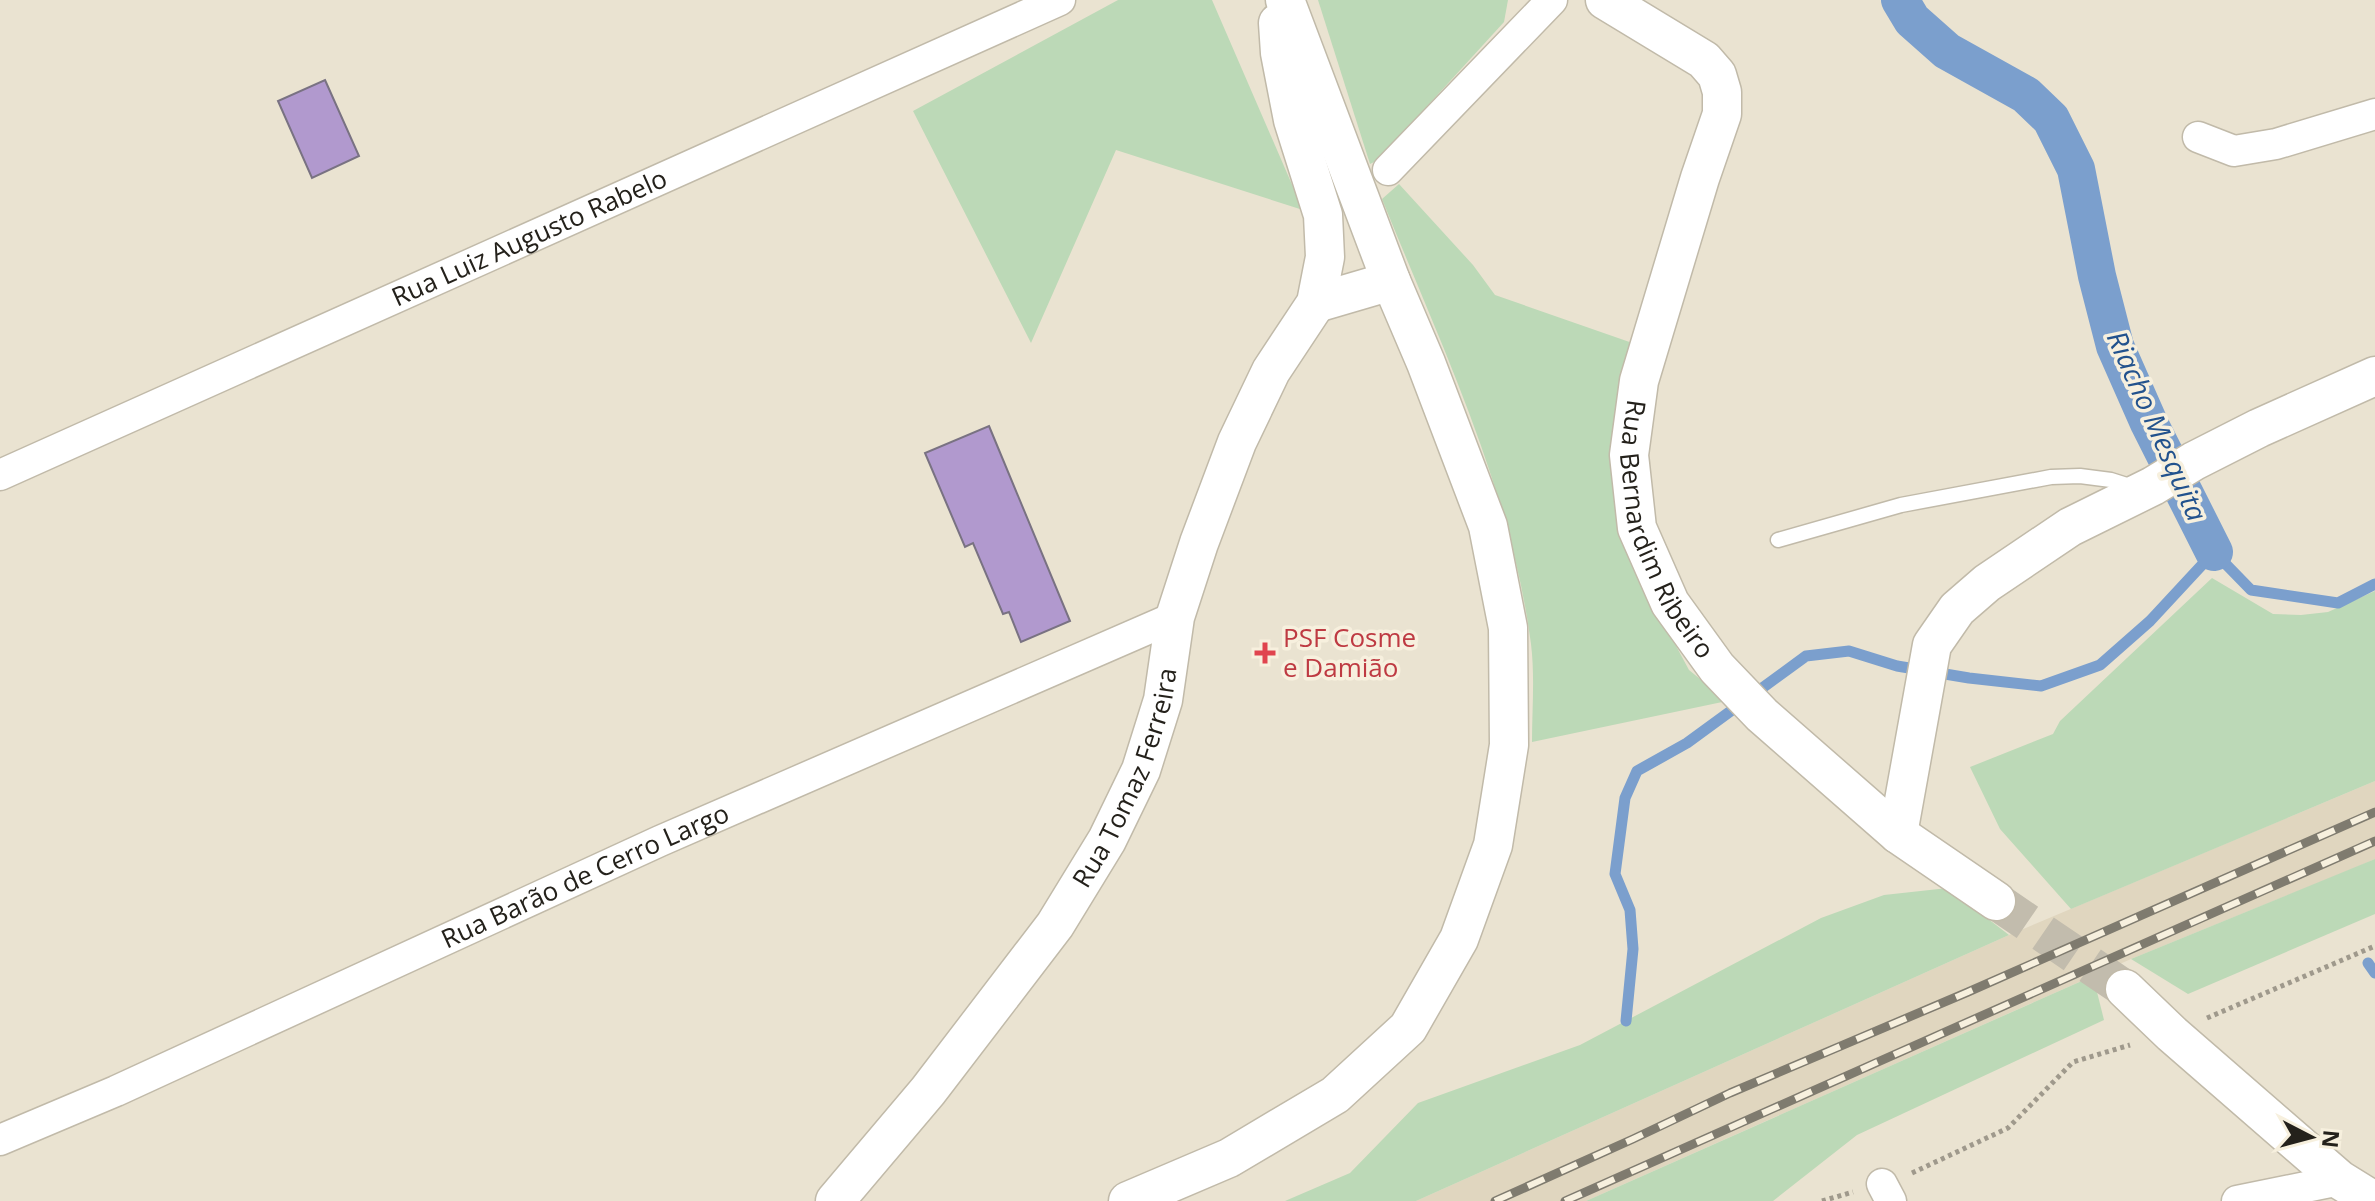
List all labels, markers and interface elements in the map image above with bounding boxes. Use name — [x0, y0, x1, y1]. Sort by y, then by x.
street label: Rua Luiz Augusto Rabelo — [386, 160, 672, 314]
water label: Riacho Mesquita — [2099, 324, 2217, 527]
street label: Rua Bernardim Ribeiro — [1612, 398, 1723, 665]
place label: PSF Cosme e Damião — [1283, 619, 1416, 685]
marker: PSF Cosme e Damião — [1254, 642, 1276, 664]
street label: Rua Tomaz Ferreira — [1063, 665, 1184, 894]
street label: Rua Barão de Cerro Largo — [435, 794, 734, 956]
north arrow — [2271, 1097, 2351, 1177]
text: N — [2316, 1129, 2348, 1150]

